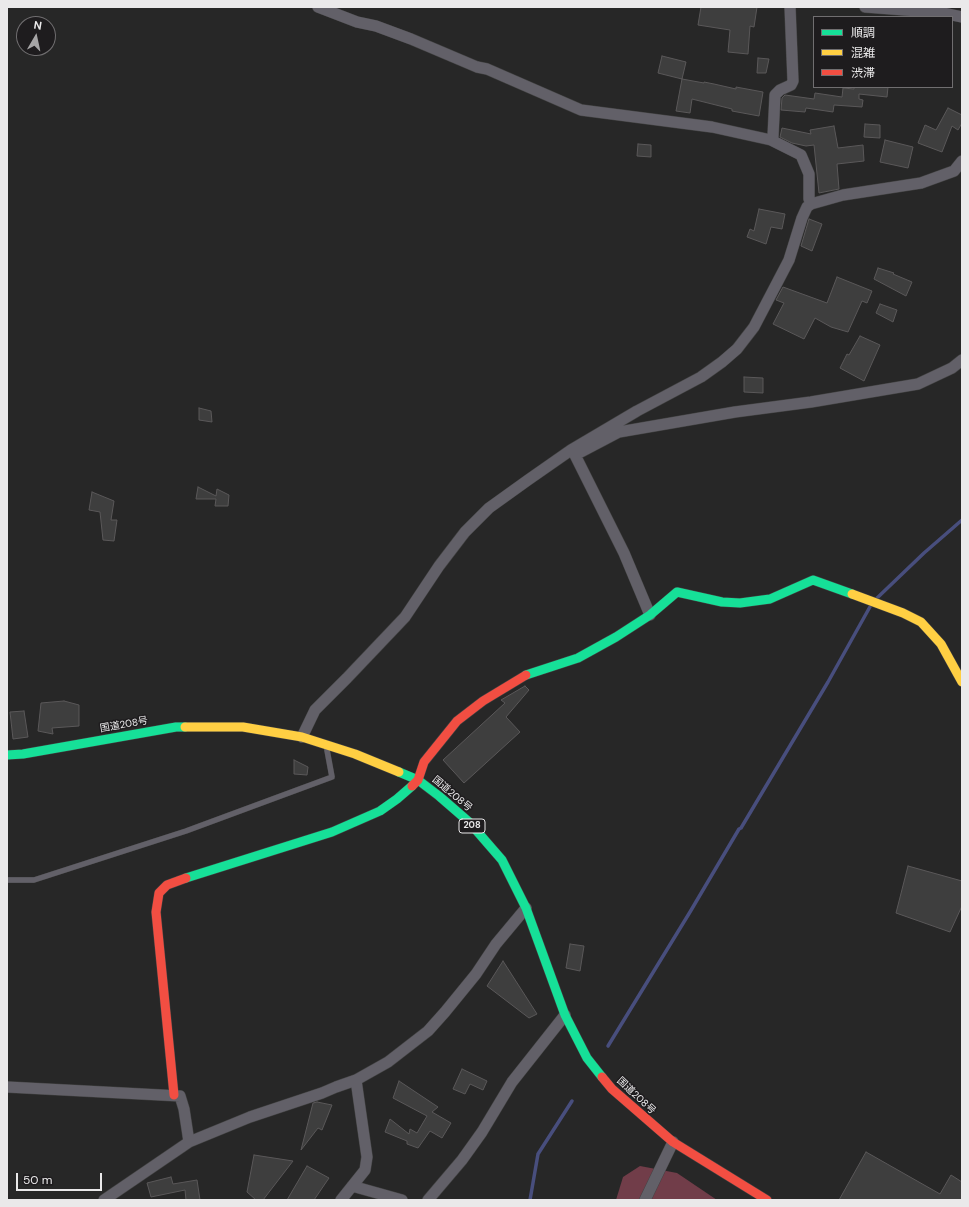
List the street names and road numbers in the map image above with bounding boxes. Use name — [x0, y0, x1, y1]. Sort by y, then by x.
street label: 国道208号 — [99, 715, 149, 735]
street label: 国道208号 — [430, 774, 474, 814]
road number: 208 — [459, 819, 485, 833]
street label: 国道208号 — [614, 1075, 658, 1117]

